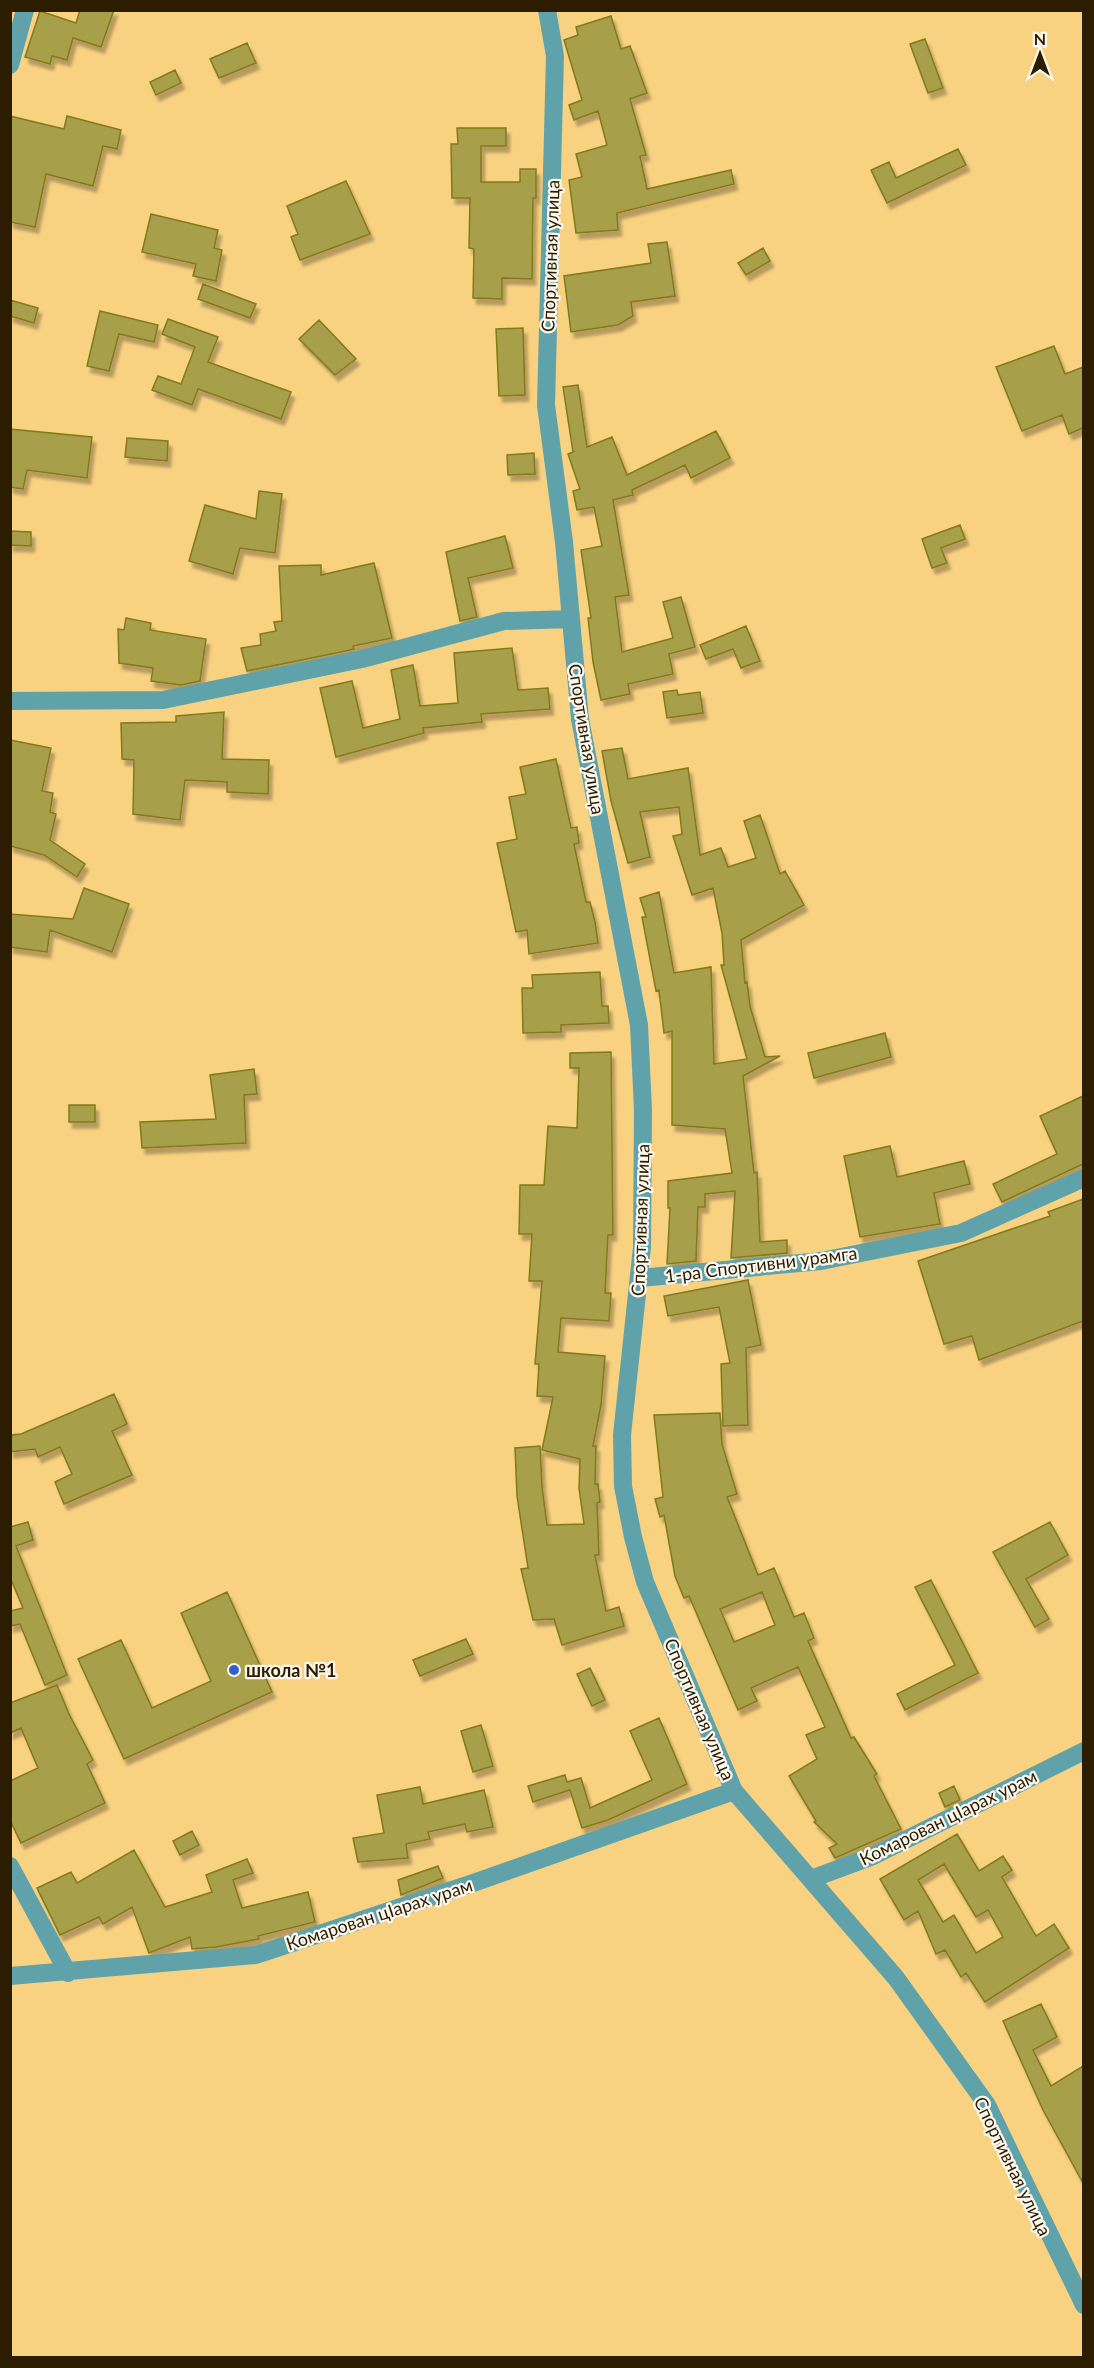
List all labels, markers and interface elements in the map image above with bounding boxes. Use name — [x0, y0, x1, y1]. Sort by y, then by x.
north arrow — [1010, 24, 1070, 84]
text: N — [1034, 29, 1046, 48]
street label: Спортивная улица — [536, 180, 564, 332]
street label: Спортивная улица — [564, 662, 610, 816]
street label: Спортивная улица — [626, 1144, 654, 1296]
street label: 1-ра Спортивни урамга — [664, 1241, 858, 1287]
street label: Спортивная улица — [660, 1635, 740, 1783]
place label: школа №1 — [246, 1659, 336, 1681]
marker: школа №1 — [227, 1663, 241, 1677]
street label: Комарован цIарах урам — [856, 1764, 1040, 1870]
street label: Комарован цIарах урам — [283, 1873, 475, 1955]
street label: Спортивная улица — [970, 2093, 1056, 2239]

